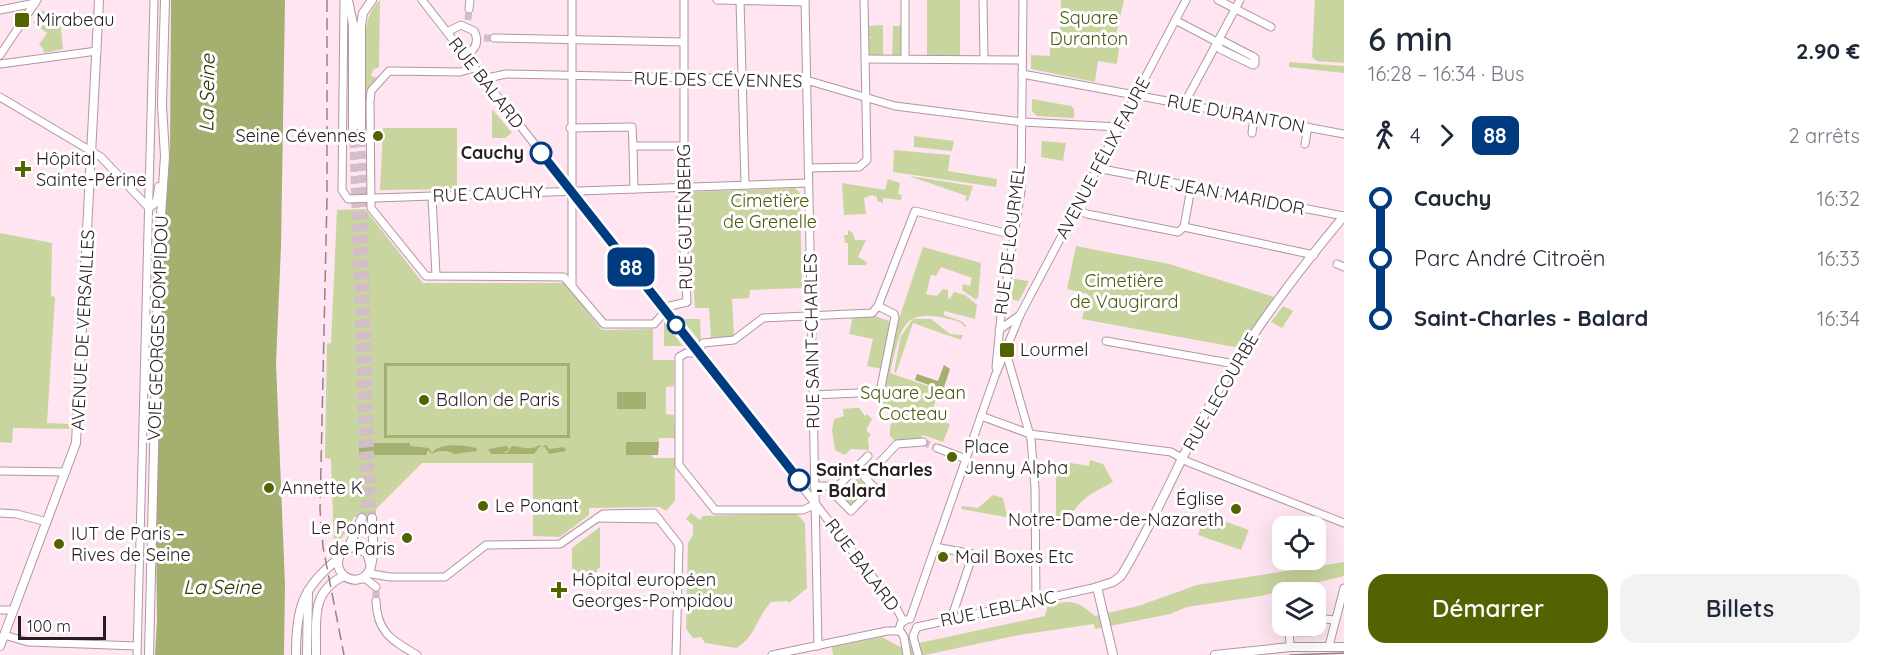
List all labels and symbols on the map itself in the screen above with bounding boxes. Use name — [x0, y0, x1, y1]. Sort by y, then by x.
park label: Square Duranton — [1050, 6, 1128, 50]
place label: Mirabeau — [36, 8, 114, 31]
marker: Mirabeau — [13, 11, 31, 29]
street label: RUE BALARD — [444, 32, 529, 133]
water label: La Seine — [193, 53, 220, 132]
street label: RUE DES CÉVENNES — [633, 67, 803, 92]
street label: AVENUE FÉLIX FAURE — [1050, 73, 1155, 243]
street label: RUE DURANTON — [1165, 89, 1307, 138]
place label: Seine Cévennes — [236, 124, 366, 147]
marker: Seine Cévennes — [371, 129, 385, 143]
place label: Cauchy — [461, 141, 524, 164]
marker: Cauchy — [530, 142, 552, 164]
street label: RUE GUTENBERG — [672, 144, 697, 290]
place label: Hôpital Sainte-Périne — [36, 147, 147, 191]
marker: Hôpital Sainte-Périne — [14, 160, 32, 178]
street label: RUE DE LOURMEL — [989, 163, 1030, 316]
street label: RUE JEAN MARIDOR — [1133, 165, 1307, 220]
street label: RUE CAUCHY — [432, 180, 544, 207]
park label: Cimetière de Grenelle — [723, 189, 817, 233]
street label: VOIE GEORGES POMPIDOU — [142, 215, 173, 441]
street label: AVENUE DE VERSAILLES — [66, 229, 99, 431]
line badge: 88 — [604, 248, 658, 286]
street label: RUE SAINT-CHARLES — [798, 253, 825, 429]
park label: Cimetière de Vaugirard — [1070, 269, 1178, 313]
unlabelled marker — [667, 316, 685, 334]
street label: RUE LECOURBE — [1178, 329, 1264, 455]
place label: Lourmel — [1020, 338, 1088, 361]
marker: Lourmel — [998, 341, 1016, 359]
park label: Square Jean Cocteau — [860, 381, 966, 425]
place label: Ballon de Paris — [436, 388, 560, 411]
marker: Ballon de Paris — [417, 393, 431, 407]
place label: Place Jenny Alpha — [964, 435, 1068, 479]
marker: Place Jenny Alpha — [945, 450, 959, 464]
place label: Saint-Charles - Balard — [816, 458, 933, 502]
marker: Saint-Charles - Balard — [788, 469, 810, 491]
place label: Annette K — [281, 476, 363, 499]
marker: Annette K — [262, 481, 276, 495]
place label: Église Notre-Dame-de-Nazareth — [1008, 487, 1224, 531]
place label: Le Ponant — [495, 494, 579, 517]
marker: Le Ponant — [476, 499, 490, 513]
marker: Église Notre-Dame-de-Nazareth — [1229, 502, 1243, 516]
street label: RUE BALARD — [820, 514, 905, 615]
place label: Le Ponant de Paris — [311, 516, 395, 560]
place label: IUT de Paris – Rives de Seine — [71, 522, 191, 566]
marker: Le Ponant de Paris — [400, 531, 414, 545]
marker: IUT de Paris – Rives de Seine — [52, 537, 66, 551]
place label: Mail Boxes Etc — [955, 545, 1074, 568]
marker: Mail Boxes Etc — [936, 550, 950, 564]
place label: Hôpital européen Georges-Pompidou — [572, 568, 733, 612]
water label: La Seine — [183, 574, 262, 599]
marker: Hôpital européen Georges-Pompidou — [550, 581, 568, 599]
street label: RUE LEBLANC — [938, 585, 1058, 632]
scale bar — [18, 613, 106, 640]

